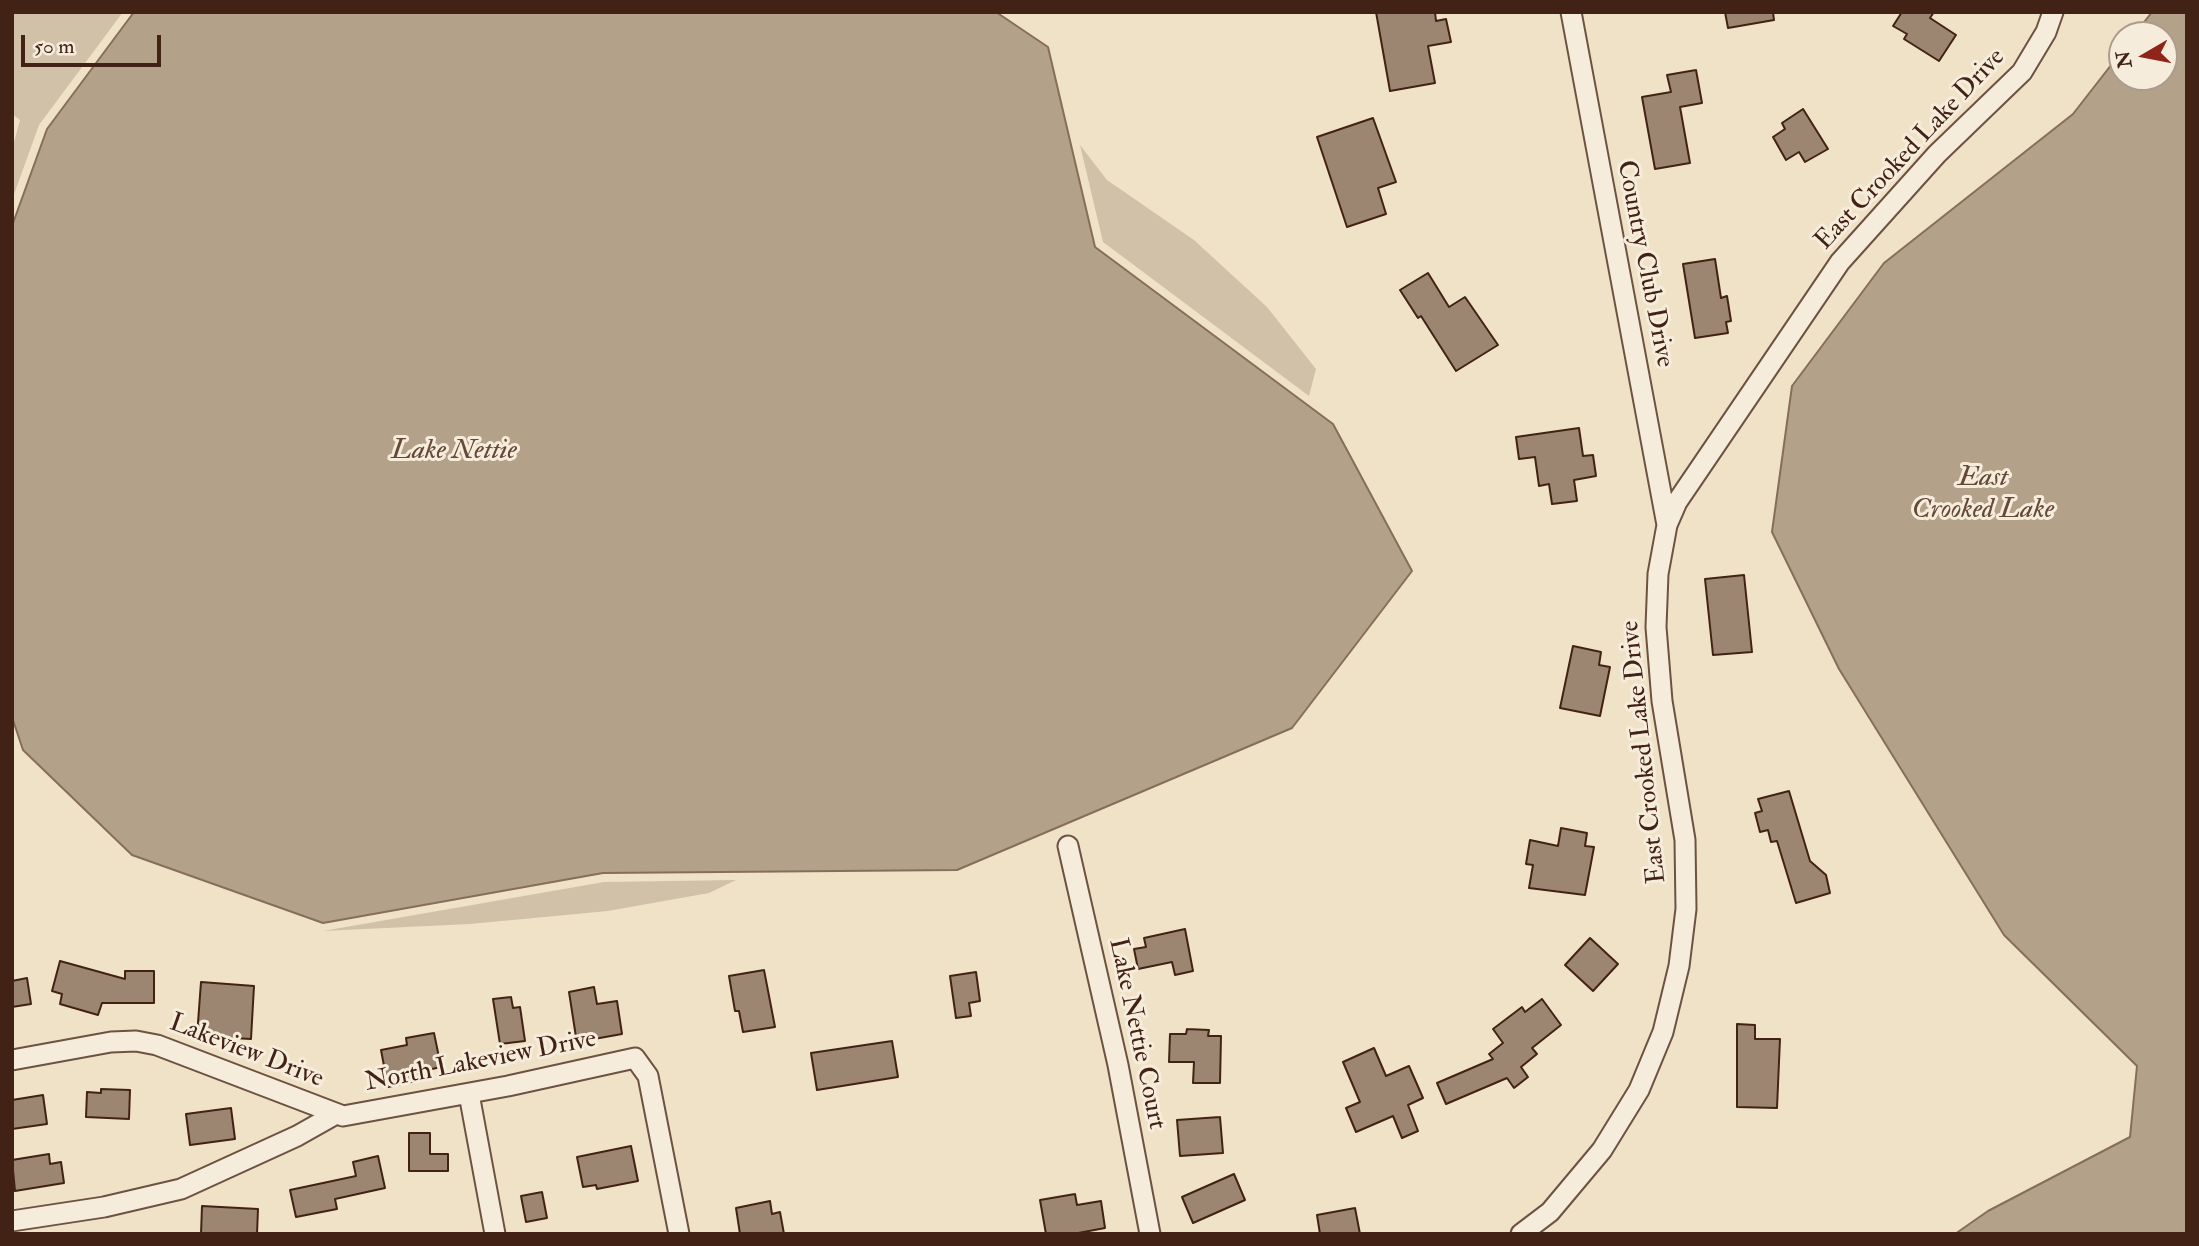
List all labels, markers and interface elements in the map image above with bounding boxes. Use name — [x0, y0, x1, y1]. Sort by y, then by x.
scale bar — [24, 21, 164, 65]
north arrow — [2108, 21, 2178, 91]
text: 50 m — [34, 33, 75, 60]
street label: East Crooked Lake Drive — [1810, 43, 2012, 257]
text: N — [2111, 49, 2138, 70]
street label: Country Club Drive — [1609, 158, 1679, 370]
water label: Lake Nettie — [391, 435, 517, 469]
water label: East Crooked Lake — [1912, 462, 2054, 528]
street label: East Crooked Lake Drive — [1616, 619, 1674, 885]
street label: Lake Nettie Court — [1101, 936, 1171, 1132]
street label: Lakeview Drive — [165, 1008, 327, 1096]
street label: North Lakeview Drive — [363, 1024, 599, 1100]

